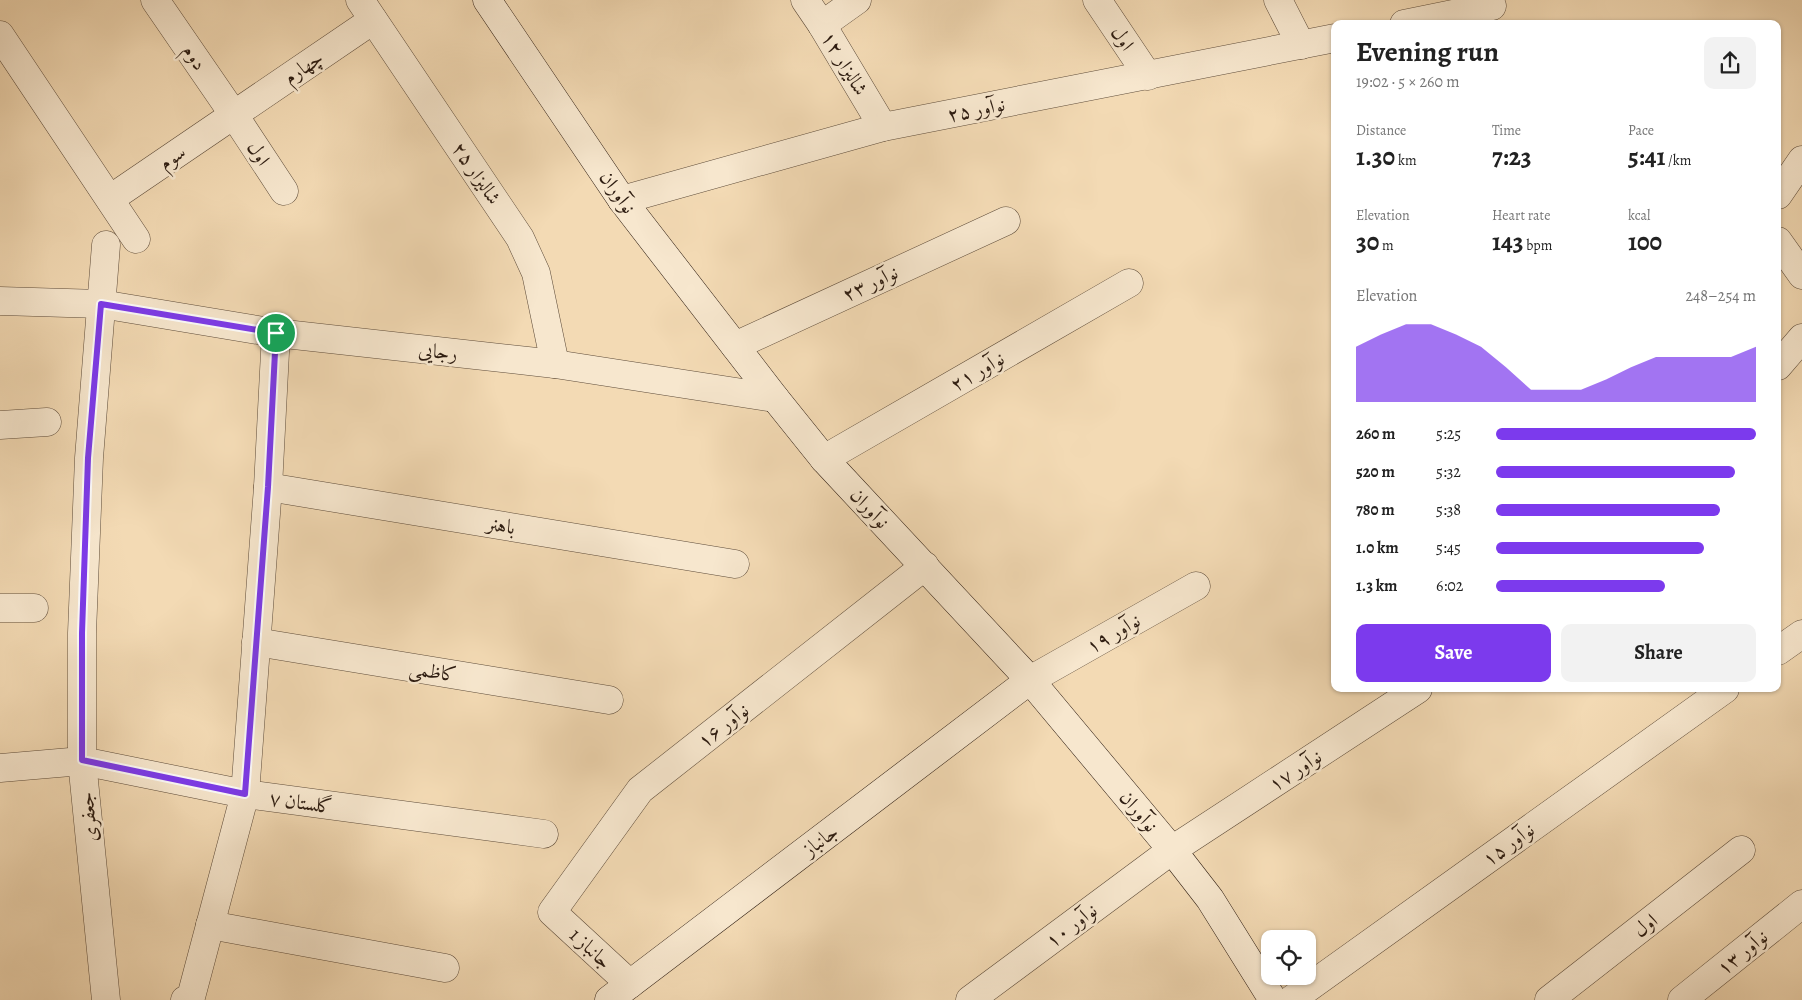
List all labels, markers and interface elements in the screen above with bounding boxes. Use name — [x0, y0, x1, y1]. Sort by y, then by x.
street label: اول — [1105, 21, 1141, 56]
street label: شالیزار ۱۲ — [815, 26, 874, 100]
text: Evening run — [1356, 33, 1499, 71]
button: share — [1704, 37, 1756, 89]
street label: دوم — [173, 39, 213, 78]
street label: چهارم — [278, 44, 331, 94]
text: 19:02 · 5 × 260 m — [1356, 71, 1460, 93]
street label: نوآور ۲۵ — [945, 91, 1008, 128]
text: Distance — [1356, 121, 1406, 140]
text: Time — [1492, 121, 1521, 140]
text: Pace — [1628, 121, 1654, 140]
street label: اول — [241, 136, 277, 171]
street label: شالیزار ۲۵ — [446, 137, 507, 210]
street label: سوم — [153, 139, 193, 180]
text: 1.30 — [1356, 140, 1395, 174]
text: 7:23 — [1492, 140, 1531, 174]
text: 5:41 — [1628, 140, 1665, 174]
text: km — [1395, 151, 1417, 170]
text: /km — [1665, 151, 1691, 170]
street label: نوآوران — [593, 165, 642, 219]
text: Elevation — [1356, 206, 1410, 225]
text: Heart rate — [1492, 206, 1550, 225]
text: kcal — [1628, 206, 1650, 225]
text: 30 — [1356, 225, 1379, 259]
text: 143 — [1492, 225, 1523, 259]
text: 100 — [1628, 225, 1662, 259]
text: m — [1379, 236, 1394, 255]
text: bpm — [1523, 236, 1552, 255]
street label: نوآور ۲۳ — [838, 259, 903, 308]
text: Elevation — [1356, 285, 1417, 307]
text: 248–254 m — [1685, 285, 1756, 307]
pin — [255, 312, 297, 354]
icon: arrive — [262, 319, 290, 347]
street label: رجایی — [417, 336, 459, 367]
street label: نوآور ۲۱ — [945, 345, 1009, 398]
text: 260 m — [1356, 423, 1395, 445]
text: 5:25 — [1436, 423, 1461, 445]
text: 520 m — [1356, 461, 1395, 483]
text: 5:32 — [1436, 461, 1461, 483]
street label: نوآوران — [844, 482, 896, 535]
text: 780 m — [1356, 499, 1395, 521]
text: 5:38 — [1436, 499, 1461, 521]
street label: باهنر — [483, 510, 517, 541]
text: 1.0 km — [1356, 537, 1399, 559]
text: 5:45 — [1436, 537, 1461, 559]
text: 1.3 km — [1356, 575, 1397, 597]
text: 6:02 — [1436, 575, 1463, 597]
street label: نوآور ۱۹ — [1081, 607, 1145, 660]
button: Save — [1356, 624, 1551, 682]
button: Share — [1561, 624, 1756, 682]
street label: کاظمی — [407, 654, 459, 689]
street label: نوآور ۱۶ — [692, 697, 755, 754]
street label: نوآور ۱۷ — [1263, 743, 1327, 798]
street label: گلستان ۷ — [268, 785, 334, 820]
street label: نوآوران — [1113, 785, 1164, 838]
street label: جعفری — [72, 791, 105, 843]
street label: نوآور ۱۵ — [1477, 816, 1540, 872]
street label: جانباز — [795, 818, 844, 864]
street label: نوآور ۱۰ — [1040, 897, 1103, 954]
street label: اول — [1627, 907, 1663, 944]
street label: جانباز 1 — [564, 922, 618, 975]
street label: نوآور ۱۳ — [1711, 923, 1774, 981]
map controls — [1261, 930, 1316, 985]
button: locate — [1261, 930, 1316, 985]

